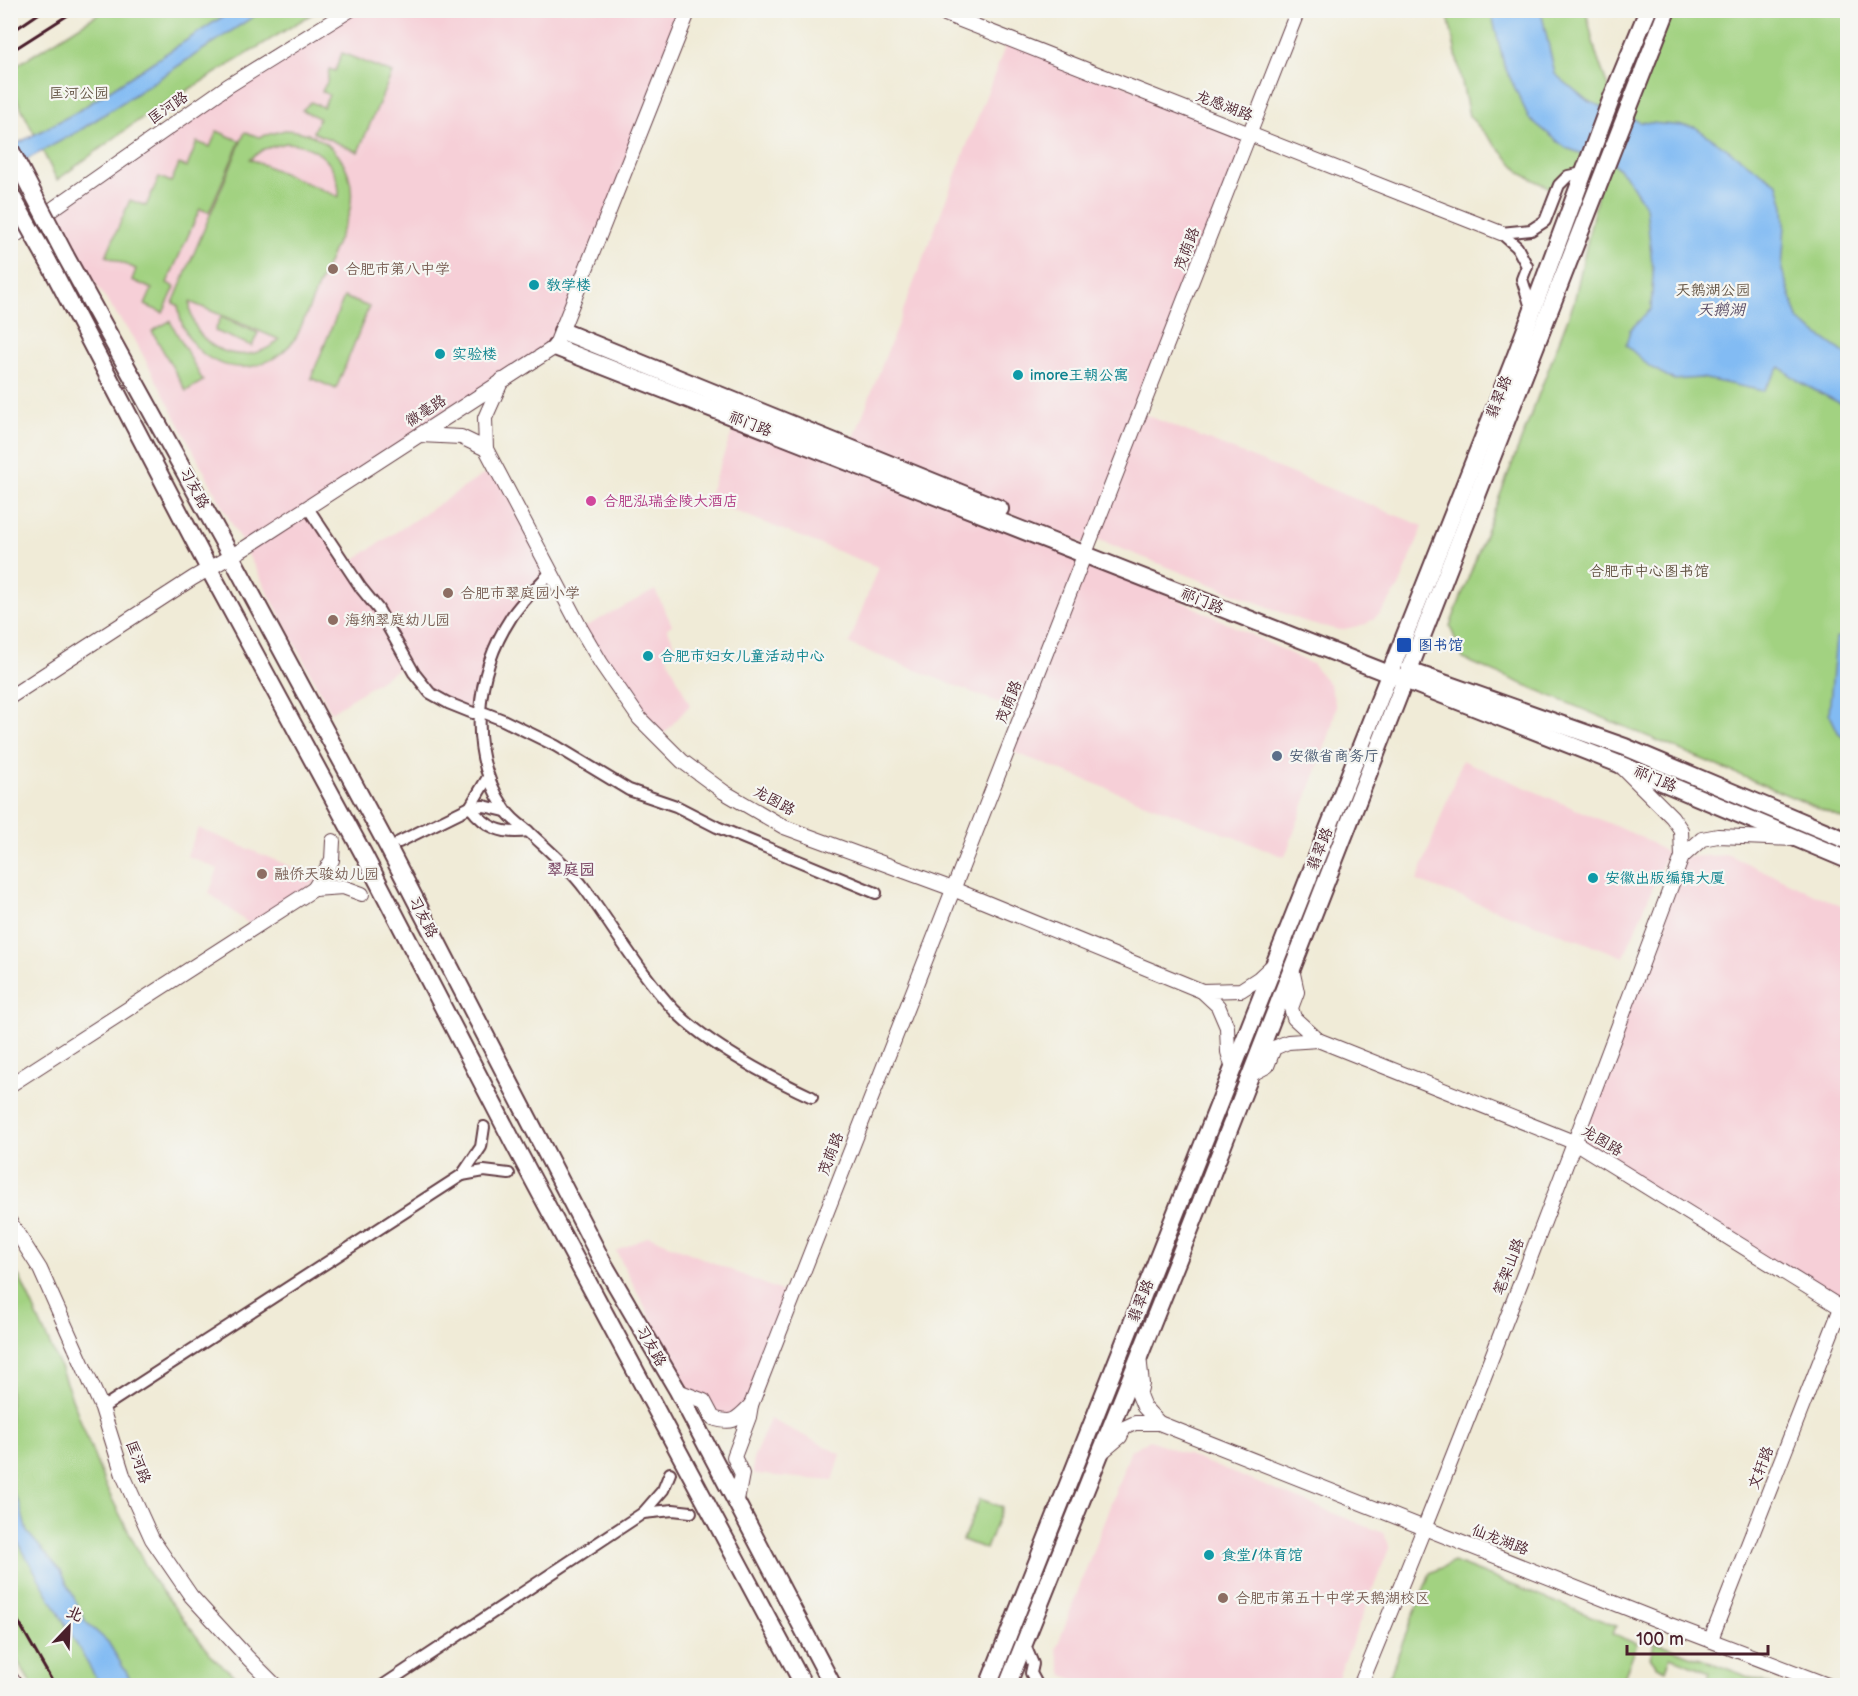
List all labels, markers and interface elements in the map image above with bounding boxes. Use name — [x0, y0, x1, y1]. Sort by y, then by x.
park label: 匡河公园 — [49, 84, 109, 103]
street label: 龙感湖路 — [1193, 86, 1255, 126]
street label: 匡河路 — [144, 87, 192, 129]
street label: 茂荫路 — [1170, 225, 1204, 273]
place label: 合肥市第八中学 — [345, 260, 450, 279]
marker: 合肥市第八中学 — [326, 262, 340, 276]
place label: 教学楼 — [546, 276, 591, 295]
marker: 教学楼 — [527, 278, 541, 292]
park label: 天鹅湖公园 — [1675, 281, 1751, 300]
water label: 天鹅湖 — [1697, 301, 1747, 320]
place label: 实验楼 — [452, 345, 497, 364]
marker: 实验楼 — [433, 347, 447, 361]
place label: imore王朝公寓 — [1030, 366, 1128, 385]
marker: imore王朝公寓 — [1011, 368, 1025, 382]
street label: 翡翠路 — [1482, 373, 1516, 421]
street label: 徽毫路 — [402, 391, 450, 431]
street label: 祁门路 — [726, 407, 774, 441]
street label: 习友路 — [175, 464, 213, 512]
place label: 合肥泓瑞金陵大酒店 — [603, 492, 738, 511]
marker: 合肥泓瑞金陵大酒店 — [584, 494, 598, 508]
park label: 合肥市中心图书馆 — [1589, 562, 1709, 581]
place label: 合肥市翠庭园小学 — [460, 584, 580, 603]
street label: 祁门路 — [1178, 584, 1226, 618]
marker: 合肥市翠庭园小学 — [441, 586, 455, 600]
place label: 海纳翠庭幼儿园 — [345, 611, 450, 630]
marker: 海纳翠庭幼儿园 — [326, 613, 340, 627]
marker: 图书馆 — [1395, 636, 1413, 654]
place label: 图书馆 — [1418, 636, 1463, 655]
place label: 合肥市妇女儿童活动中心 — [660, 647, 825, 666]
marker: 合肥市妇女儿童活动中心 — [641, 649, 655, 663]
street label: 茂荫路 — [992, 678, 1026, 726]
place label: 安徽省商务厅 — [1289, 747, 1379, 766]
marker: 安徽省商务厅 — [1270, 749, 1284, 763]
street label: 祁门路 — [1631, 761, 1679, 797]
street label: 龙图路 — [750, 782, 798, 820]
street label: 翡翠路 — [1303, 825, 1337, 873]
district label: 翠庭园 — [547, 861, 595, 880]
place label: 融侨天骏幼儿园 — [274, 865, 379, 884]
marker: 融侨天骏幼儿园 — [255, 867, 269, 881]
place label: 安徽出版编辑大厦 — [1605, 869, 1725, 888]
marker: 安徽出版编辑大厦 — [1586, 871, 1600, 885]
street label: 习友路 — [404, 893, 442, 941]
street label: 龙图路 — [1578, 1121, 1626, 1161]
street label: 茂荫路 — [814, 1130, 848, 1178]
street label: 笔架山路 — [1489, 1236, 1529, 1298]
street label: 翡翠路 — [1124, 1277, 1158, 1325]
street label: 习友路 — [632, 1322, 670, 1370]
street label: 匡河路 — [121, 1438, 155, 1486]
street label: 文轩路 — [1744, 1444, 1778, 1492]
street label: 仙龙湖路 — [1469, 1520, 1531, 1560]
place label: 食堂/体育馆 — [1221, 1546, 1303, 1565]
marker: 食堂/体育馆 — [1202, 1548, 1216, 1562]
place label: 合肥市第五十中学天鹅湖校区 — [1235, 1589, 1430, 1608]
marker: 合肥市第五十中学天鹅湖校区 — [1216, 1591, 1230, 1605]
north arrow — [39, 1597, 99, 1657]
text: 北 — [63, 1603, 85, 1626]
scale bar — [1627, 1618, 1768, 1656]
text: 100 m — [1636, 1629, 1684, 1650]

